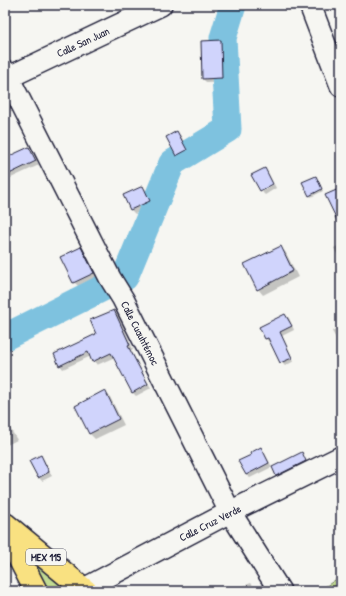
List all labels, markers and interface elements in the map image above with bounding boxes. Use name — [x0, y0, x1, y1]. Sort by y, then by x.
street label: Calle San Juan — [54, 24, 112, 60]
street label: Calle Cuauhtémoc — [118, 299, 162, 368]
street label: Calle Cruz Verde — [177, 501, 244, 545]
road number: MEX 115 — [26, 549, 66, 565]

